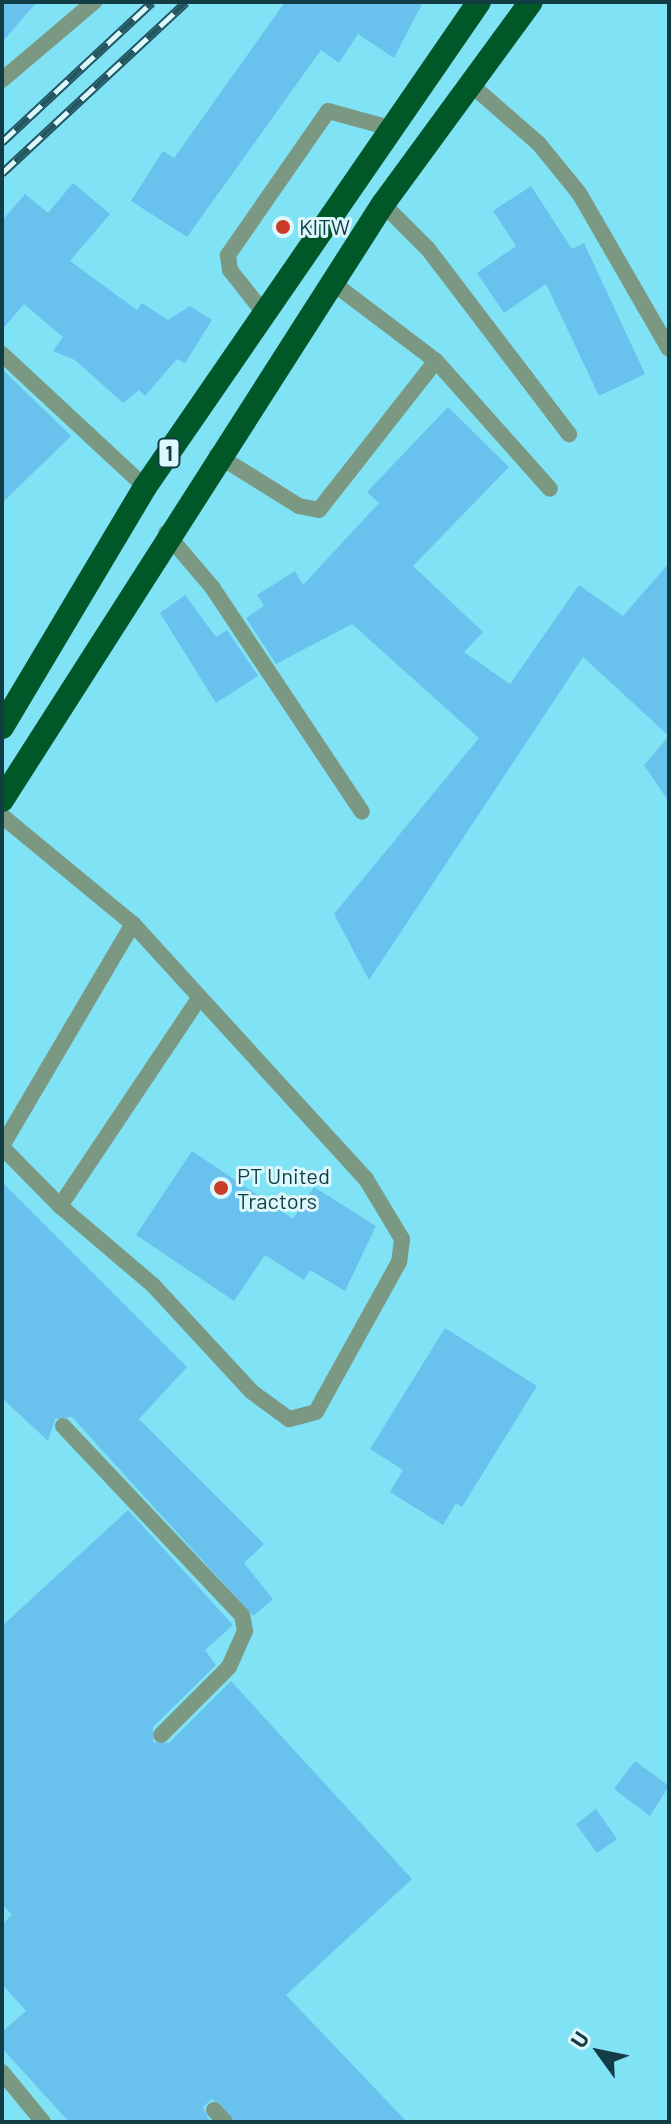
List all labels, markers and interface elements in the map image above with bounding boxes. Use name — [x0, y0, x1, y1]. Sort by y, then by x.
place label: KITW — [299, 214, 350, 240]
marker: KITW — [274, 218, 292, 236]
road number: 1 — [157, 437, 181, 469]
place label: PT United Tractors — [237, 1162, 330, 1214]
marker: PT United Tractors — [212, 1179, 230, 1197]
north arrow — [559, 2012, 639, 2092]
text: U — [564, 2026, 594, 2052]

